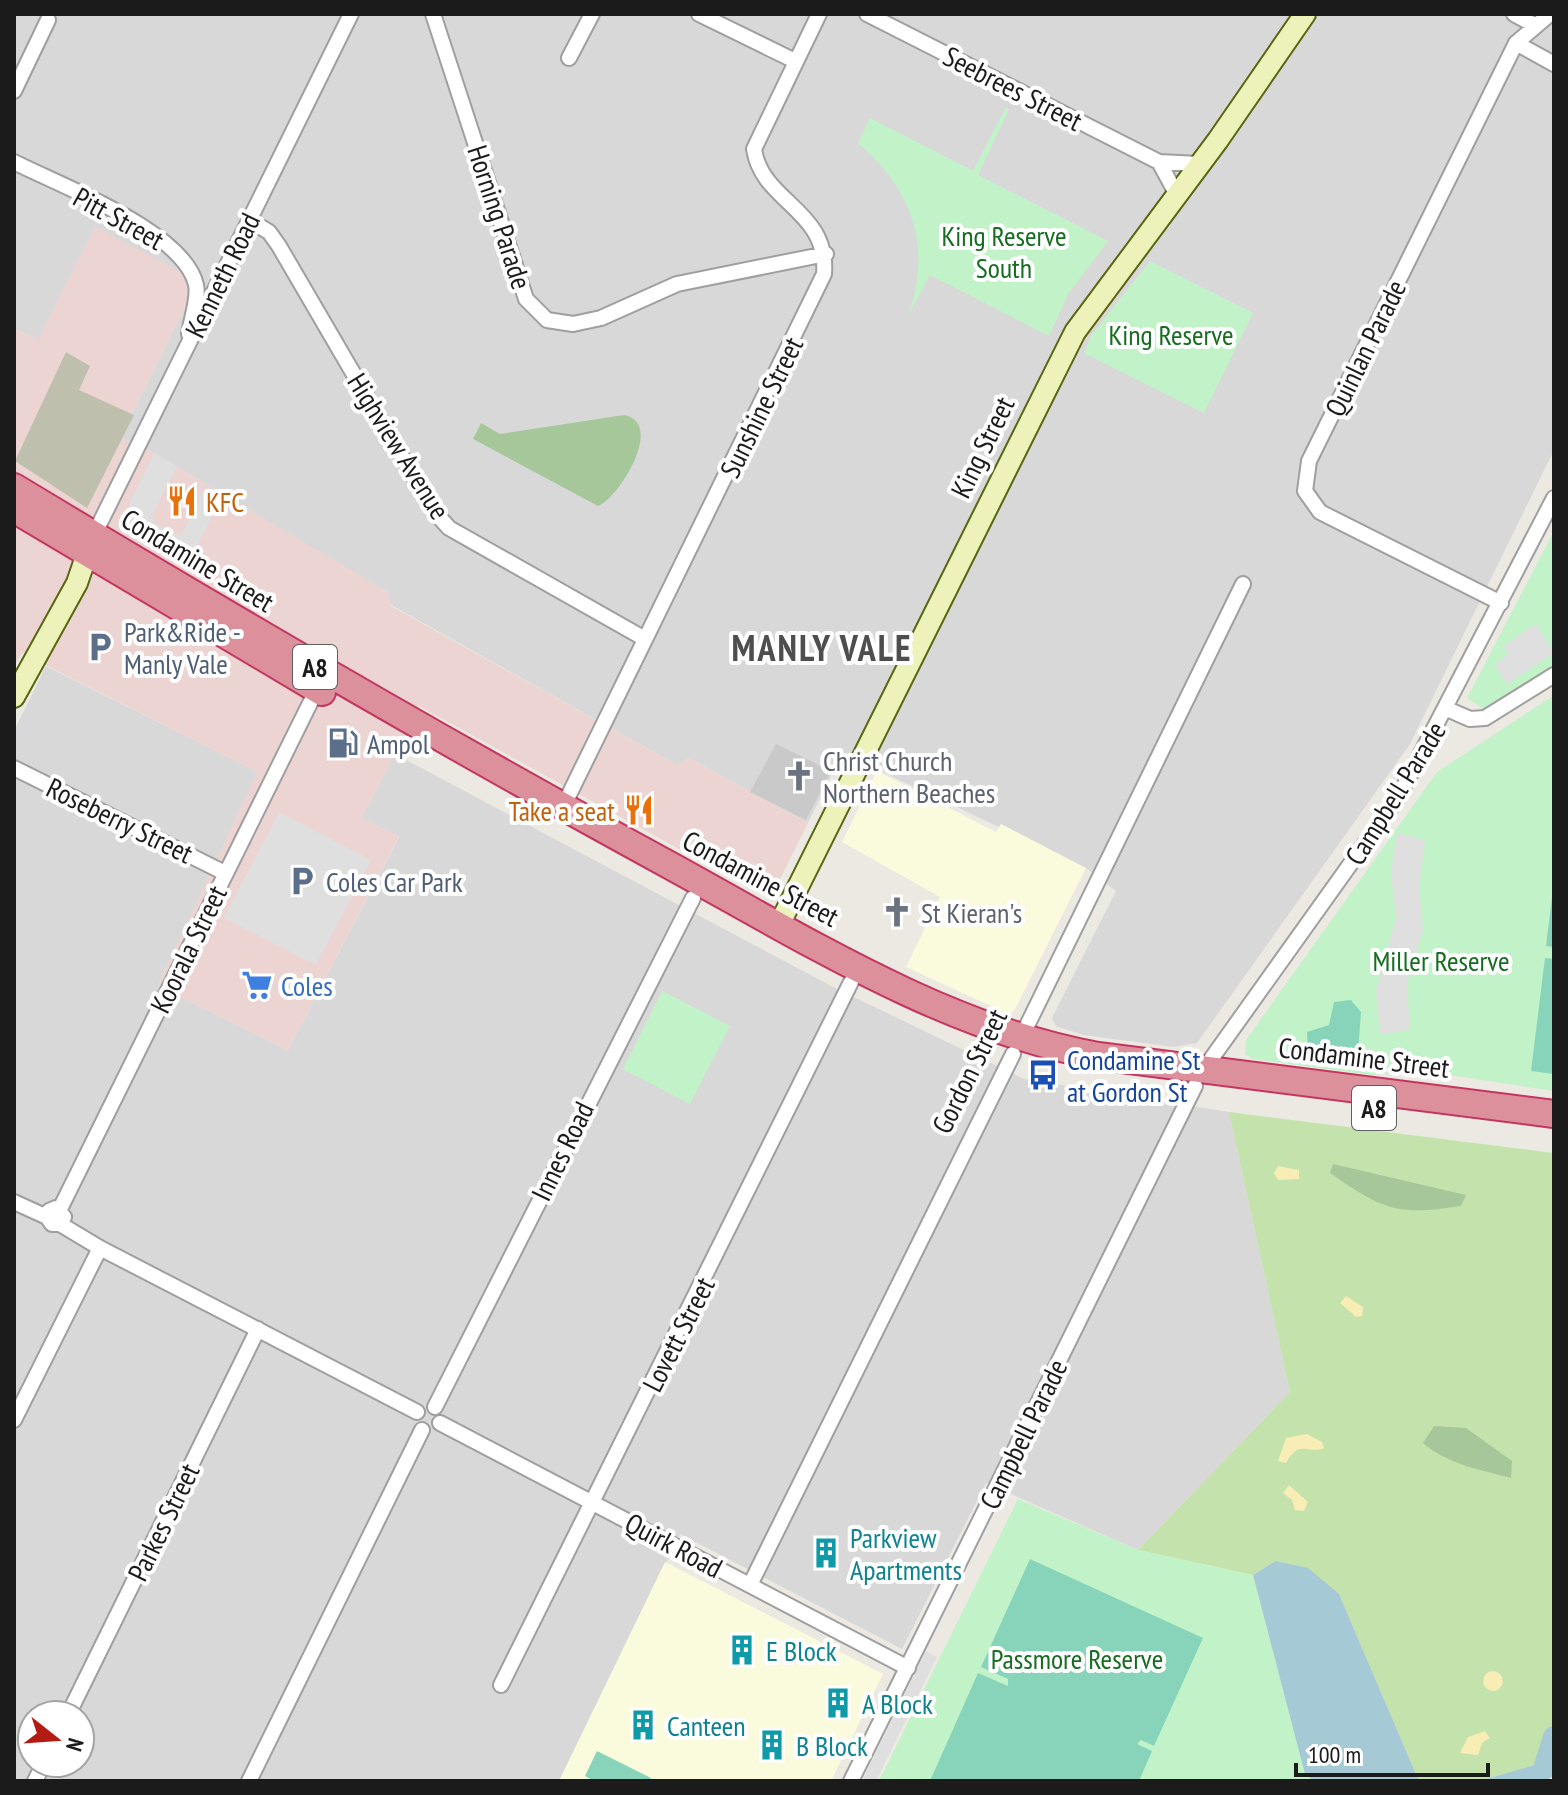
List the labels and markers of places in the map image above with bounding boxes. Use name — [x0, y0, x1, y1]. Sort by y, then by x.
place label: KFC — [206, 483, 244, 520]
restaurant icon: KFC — [165, 484, 199, 518]
place label: Park&Ride - Manly Vale — [124, 613, 241, 682]
parking icon: Park&Ride - Manly Vale — [83, 630, 117, 664]
place label: Ampol — [367, 725, 430, 762]
fuel station icon: Ampol — [326, 726, 360, 760]
place label: Christ Church Northern Beaches — [823, 742, 995, 811]
church icon: Christ Church Northern Beaches — [782, 759, 816, 793]
place label: Take a seat — [509, 792, 615, 829]
restaurant icon: Take a seat — [622, 793, 656, 827]
place label: Coles Car Park — [326, 863, 463, 900]
parking icon: Coles Car Park — [285, 864, 319, 898]
place label: St Kieran's — [921, 894, 1022, 931]
church icon: St Kieran's — [880, 895, 914, 929]
place label: Coles — [281, 967, 333, 1004]
supermarket icon: Coles — [240, 968, 274, 1002]
place label: Condamine St at Gordon St — [1067, 1041, 1201, 1110]
bus stop icon: Condamine St at Gordon St — [1026, 1058, 1060, 1092]
place label: Parkview Apartments — [850, 1519, 962, 1588]
building icon: Parkview Apartments — [809, 1536, 843, 1570]
place label: E Block — [766, 1632, 837, 1669]
building icon: E Block — [725, 1633, 759, 1667]
place label: A Block — [862, 1685, 933, 1722]
building icon: A Block — [821, 1686, 855, 1720]
place label: Canteen — [667, 1707, 746, 1744]
building icon: Canteen — [626, 1708, 660, 1742]
place label: B Block — [796, 1727, 868, 1764]
building icon: B Block — [755, 1728, 789, 1762]

